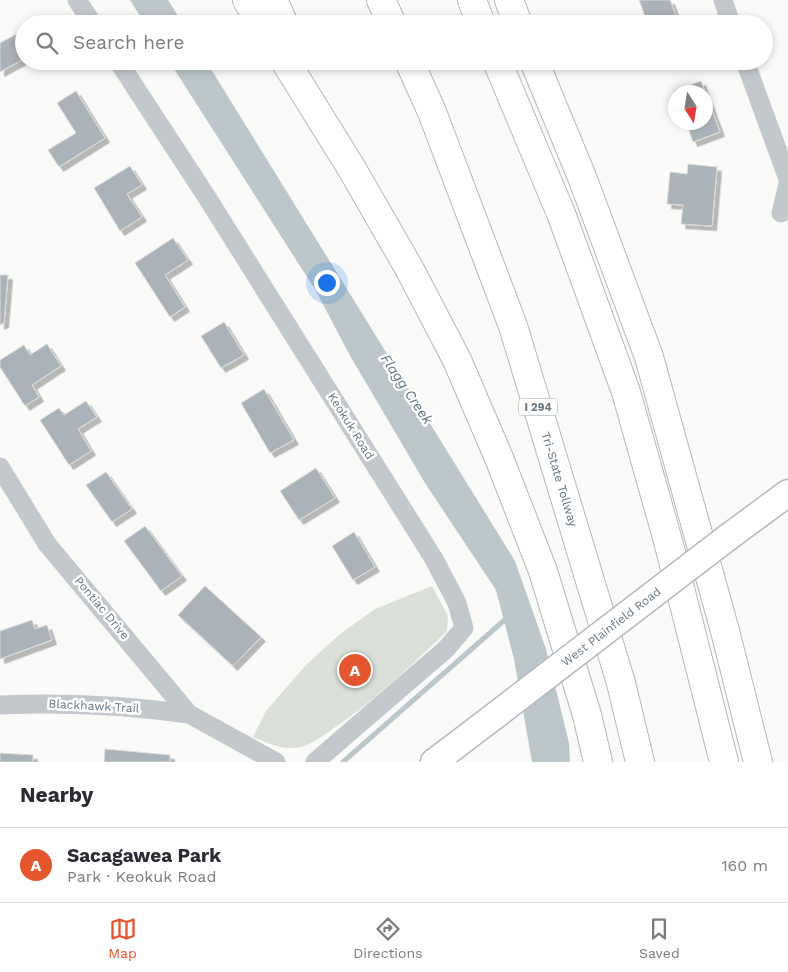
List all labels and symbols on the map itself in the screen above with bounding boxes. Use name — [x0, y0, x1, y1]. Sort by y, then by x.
north arrow — [668, 85, 713, 130]
your location — [314, 270, 340, 296]
water label: Flagg Creek — [378, 351, 436, 427]
street label: Keokuk Road — [325, 390, 377, 462]
road number: I 294 — [519, 398, 557, 416]
street label: Tri-State Tollway — [538, 430, 581, 529]
street label: Pontiac Drive — [72, 574, 132, 642]
street label: West Plainfield Road — [559, 584, 664, 669]
pin: A — [339, 651, 371, 689]
street label: Blackhawk Trail — [48, 697, 140, 715]

